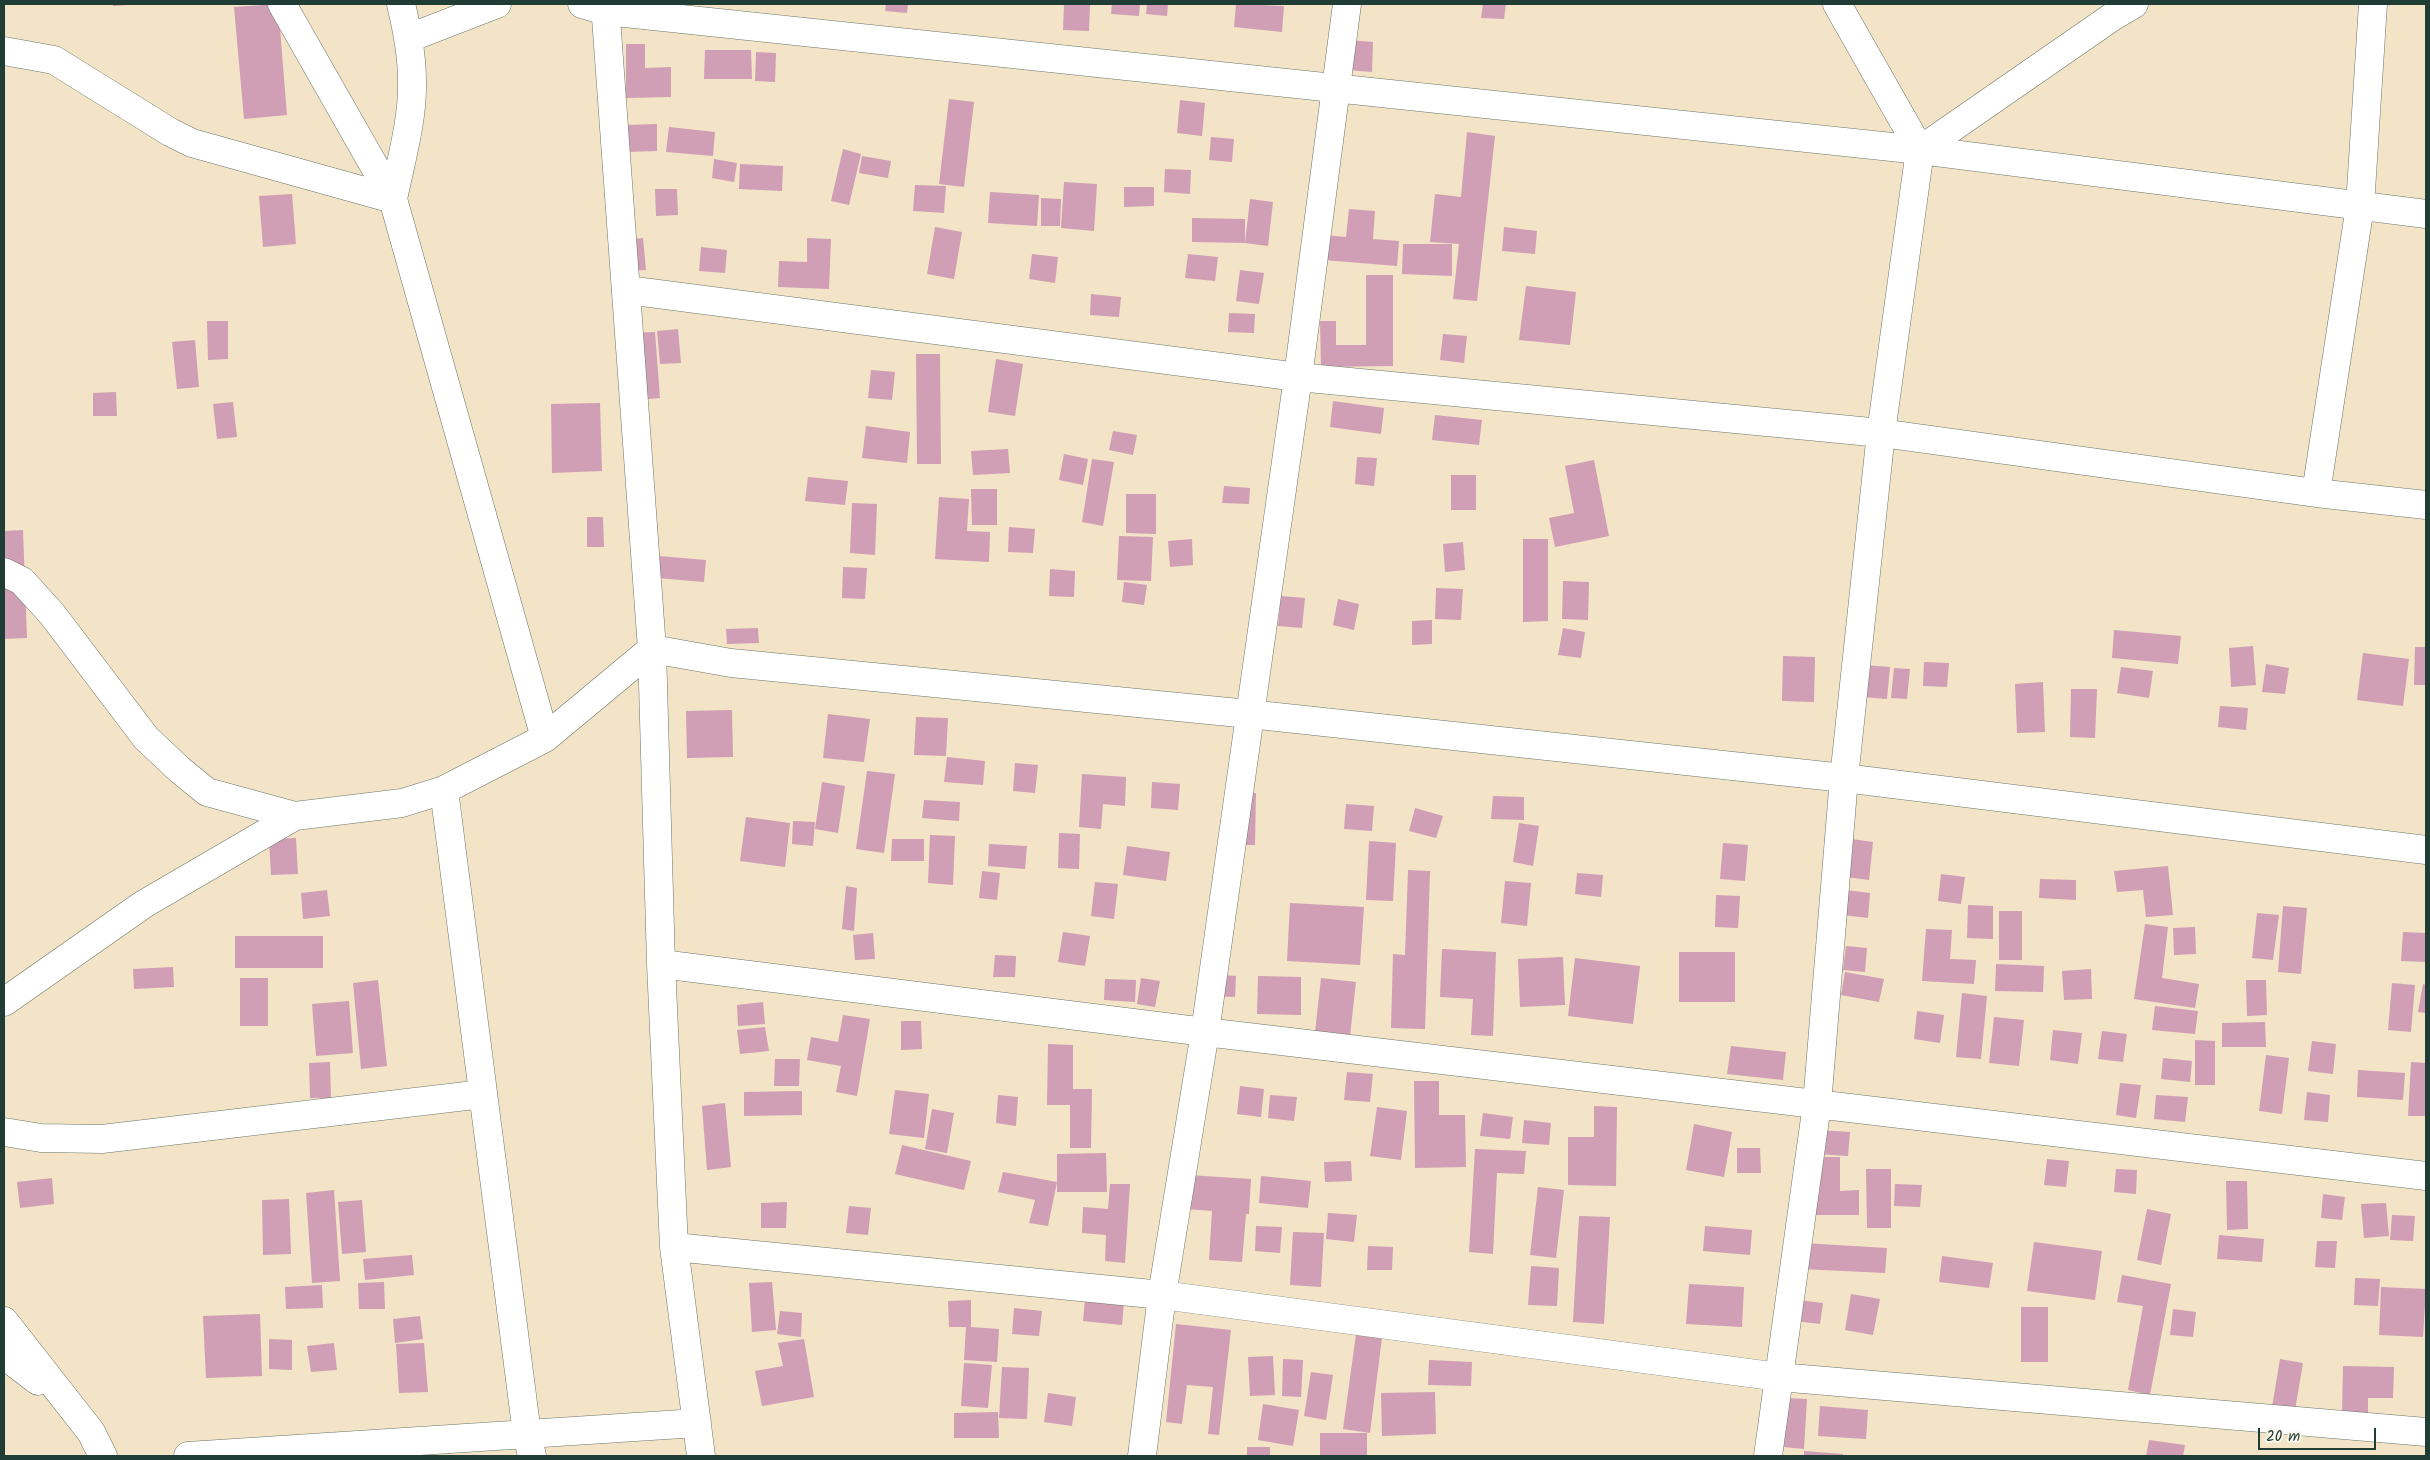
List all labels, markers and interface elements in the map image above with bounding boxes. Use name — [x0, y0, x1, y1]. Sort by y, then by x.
scale bar — [2260, 1418, 2378, 1450]
text: 20 m — [2266, 1425, 2300, 1449]

